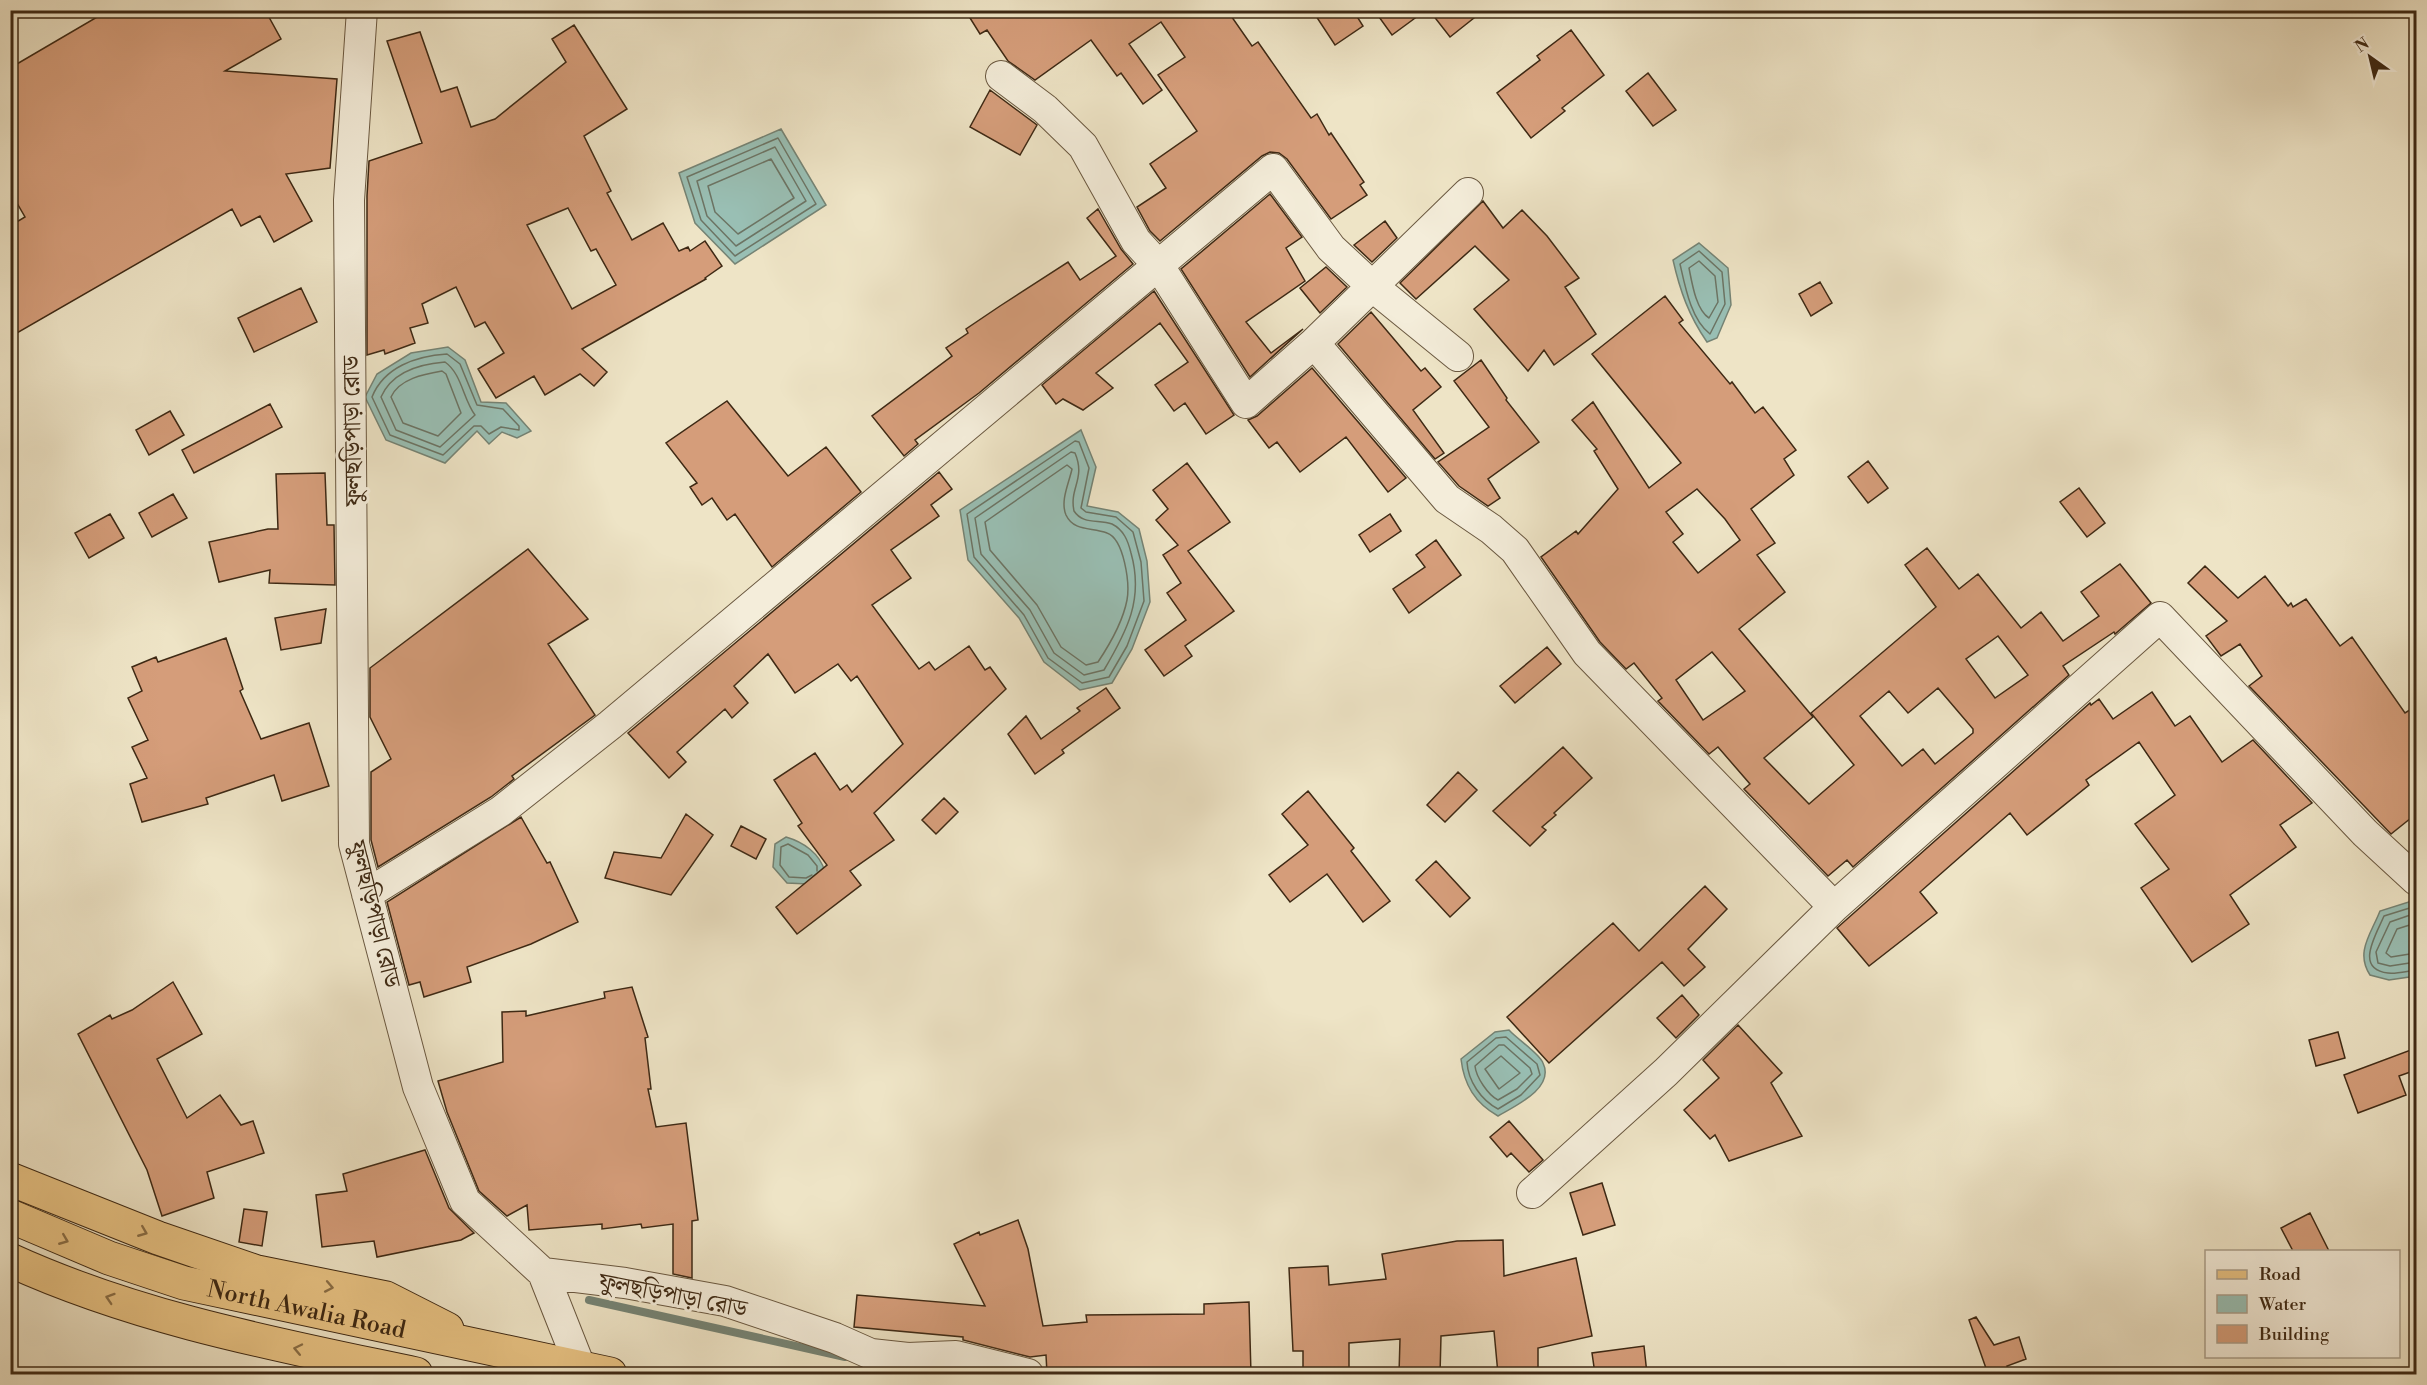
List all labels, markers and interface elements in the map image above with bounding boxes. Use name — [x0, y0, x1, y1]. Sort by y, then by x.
north arrow — [2340, 27, 2400, 87]
text: N — [2351, 33, 2373, 57]
street label: ফুলছড়িপাড়া রোড — [337, 354, 369, 507]
street label: ফুলছড়িপাড়া রোড — [341, 837, 407, 992]
one-way arrow — [136, 1225, 147, 1237]
one-way arrow — [58, 1233, 69, 1245]
legend — [2205, 1250, 2400, 1358]
text: Road — [2259, 1263, 2302, 1286]
street label: ফুলছড়িপাড়া রোড — [595, 1267, 751, 1325]
street label: North Awalia Road — [204, 1274, 409, 1346]
one-way arrow — [324, 1280, 334, 1293]
one-way arrow — [105, 1293, 116, 1305]
text: Water — [2258, 1293, 2307, 1316]
text: Building — [2258, 1323, 2330, 1346]
one-way arrow — [293, 1343, 303, 1356]

